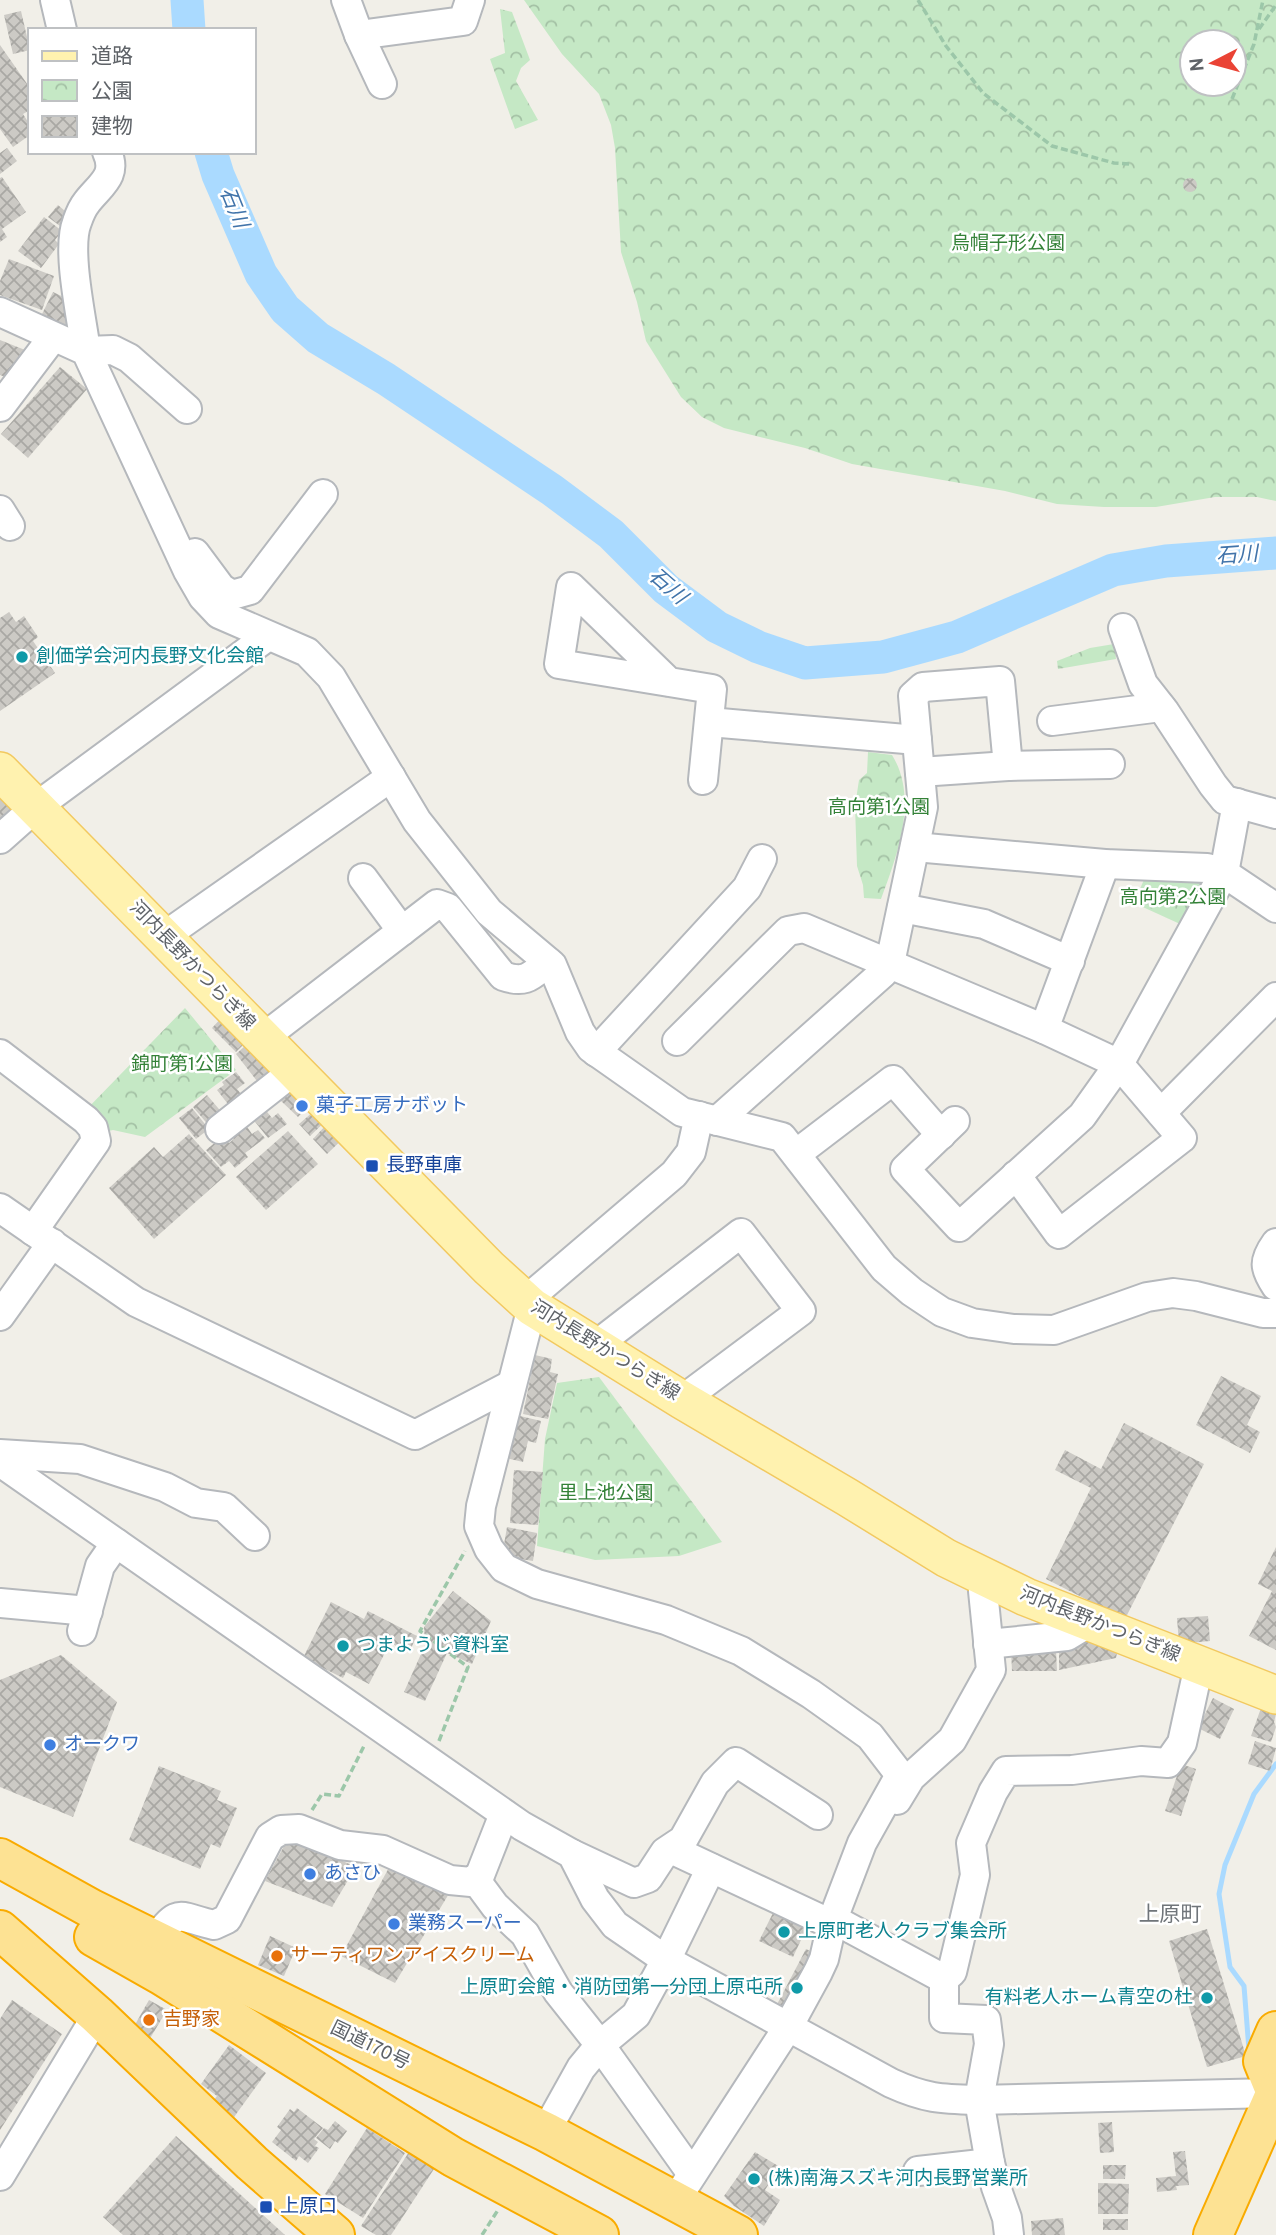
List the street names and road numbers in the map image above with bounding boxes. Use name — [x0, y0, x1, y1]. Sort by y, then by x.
street label: 河内長野かつらぎ線 — [124, 896, 260, 1036]
street label: 河内長野かつらぎ線 — [526, 1296, 684, 1406]
street label: 河内長野かつらぎ線 — [1016, 1582, 1184, 1668]
street label: 国道170号 — [326, 2016, 414, 2076]

